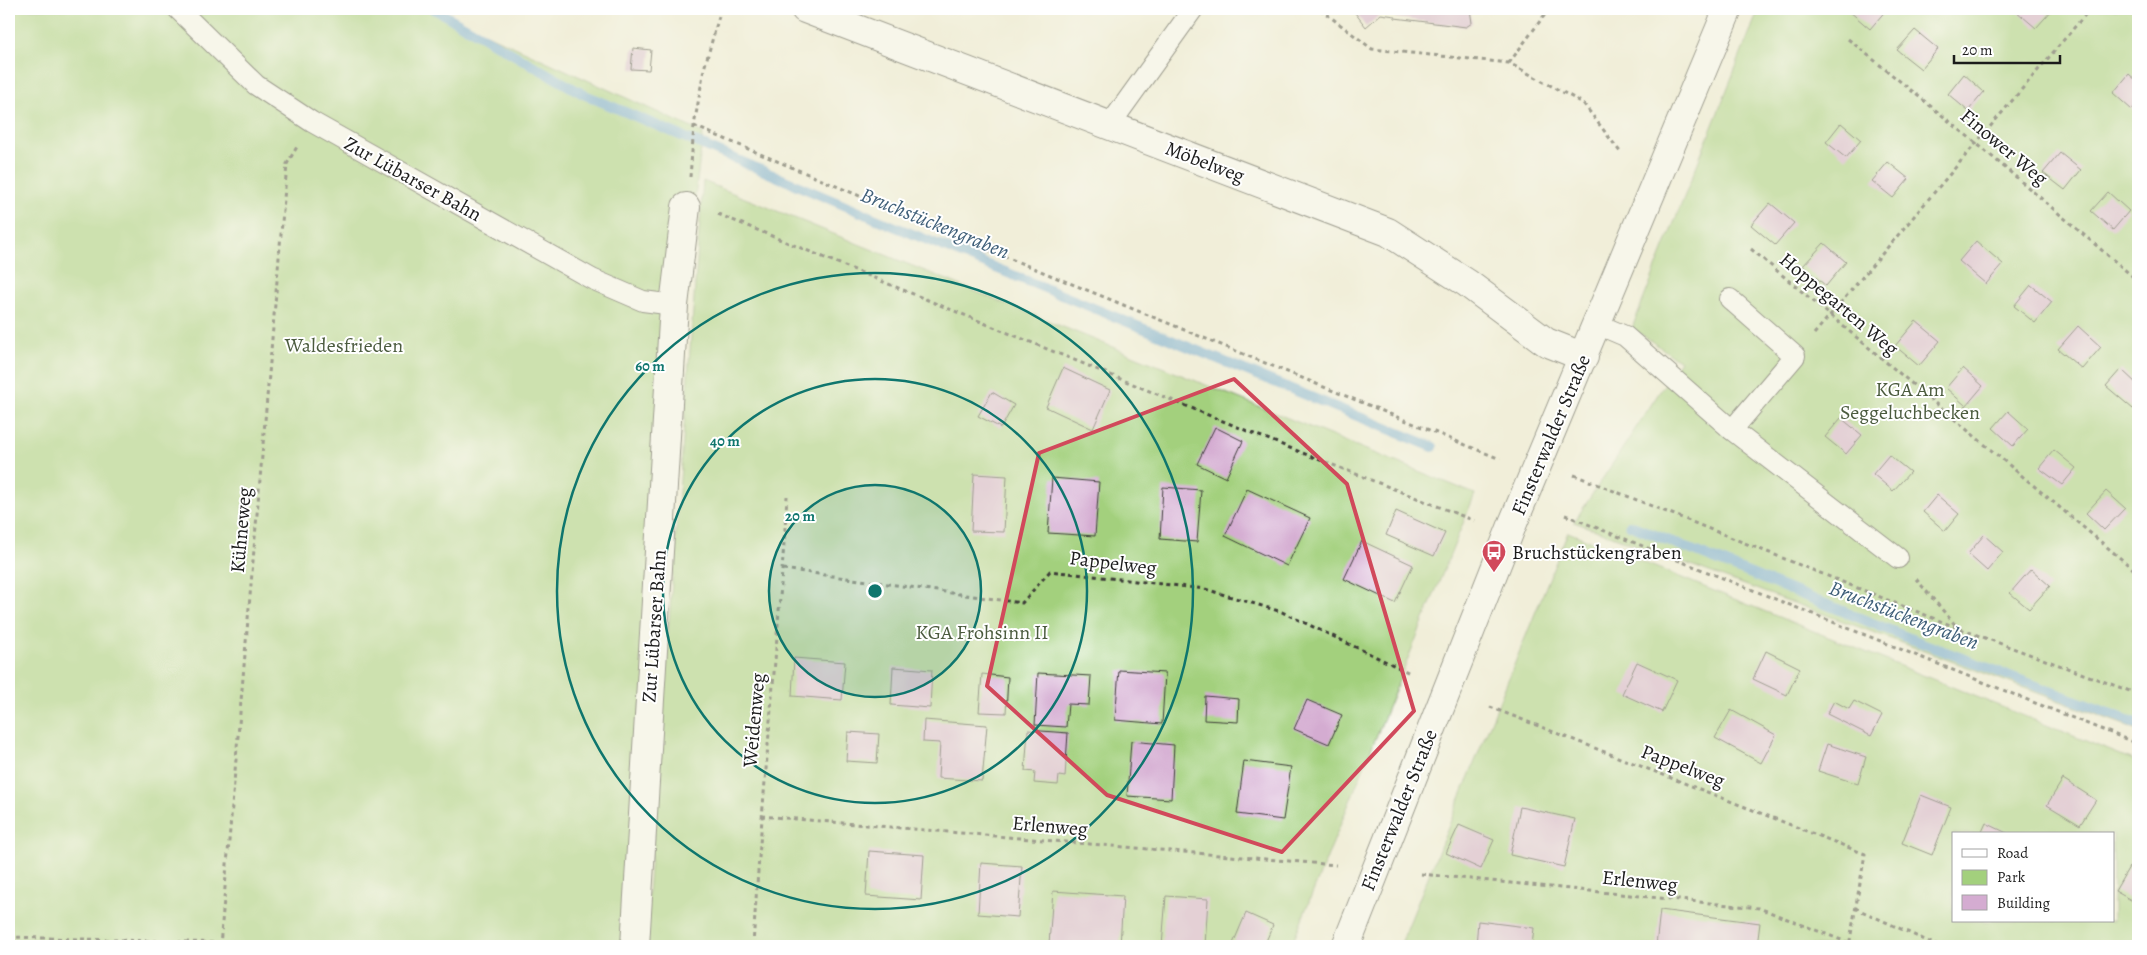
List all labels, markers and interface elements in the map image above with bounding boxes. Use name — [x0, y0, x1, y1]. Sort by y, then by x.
scale bar — [1954, 32, 2061, 64]
text: 20 m — [1962, 40, 1993, 60]
street label: Finower Weg — [1955, 102, 2053, 192]
street label: Zur Lübarser Bahn — [339, 130, 487, 228]
street label: Möbelweg — [1161, 135, 1249, 189]
water label: Bruchstückengraben — [857, 180, 1013, 266]
street label: Hoppegarten Weg — [1774, 246, 1904, 362]
park label: Waldesfrieden — [284, 332, 403, 359]
street label: Finsterwalder Straße — [1505, 350, 1597, 519]
text: 60 m — [635, 356, 665, 376]
park label: KGA Am Seggeluchbecken — [1840, 376, 1980, 426]
text: 40 m — [710, 431, 740, 451]
street label: Kühneweg — [224, 486, 258, 574]
text: 20 m — [785, 506, 815, 526]
bus stop icon: Bruchstückengraben — [1481, 539, 1507, 573]
place label: Bruchstückengraben — [1512, 539, 1682, 566]
street label: Pappelweg — [1068, 544, 1158, 582]
street label: Zur Lübarser Bahn — [635, 549, 673, 703]
water label: Bruchstückengraben — [1825, 574, 1983, 656]
centre of rings — [866, 582, 884, 600]
park label: KGA Frohsinn II — [915, 619, 1049, 646]
street label: Weidenweg — [736, 672, 772, 769]
street label: Finsterwalder Straße — [1354, 725, 1444, 895]
street label: Pappelweg — [1637, 738, 1729, 794]
street label: Erlenweg — [1011, 809, 1089, 843]
legend — [1952, 832, 2114, 922]
text: Road — [1997, 843, 2029, 863]
street label: Erlenweg — [1601, 864, 1679, 898]
text: Park — [1997, 867, 2026, 887]
text: Building — [1997, 893, 2050, 913]

